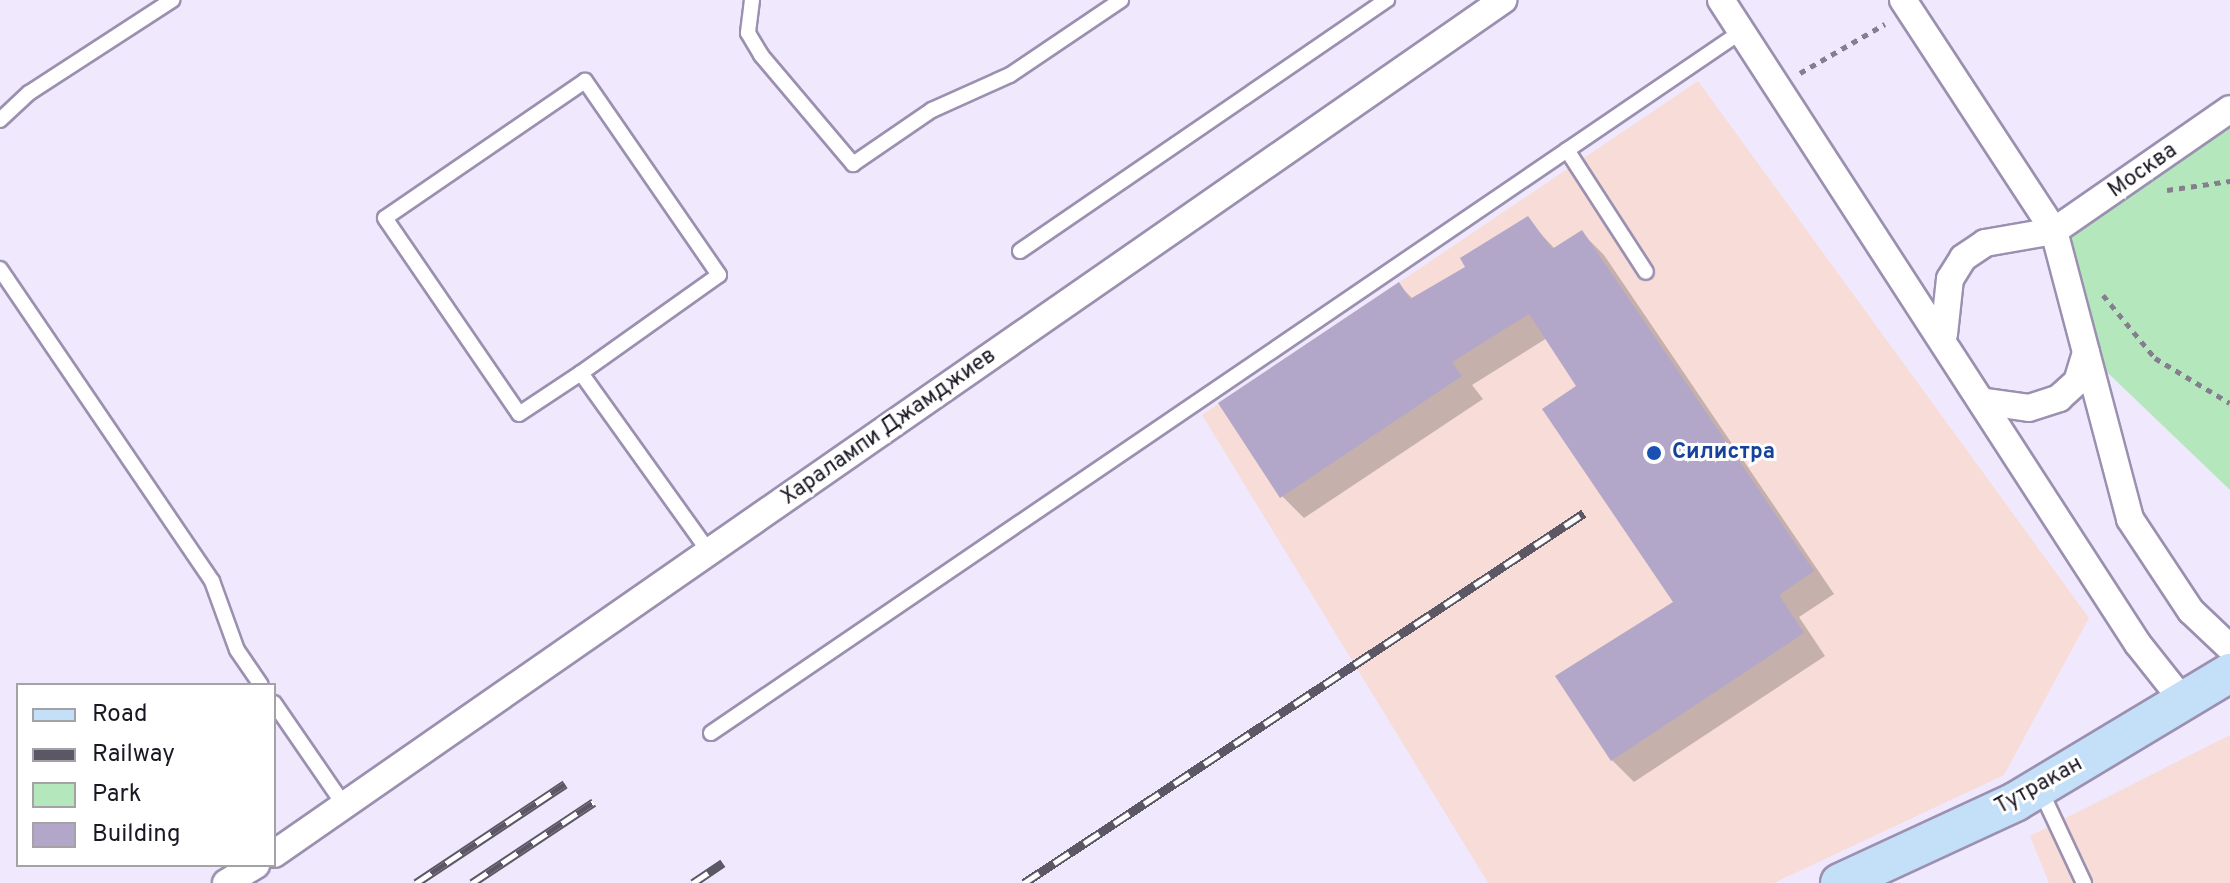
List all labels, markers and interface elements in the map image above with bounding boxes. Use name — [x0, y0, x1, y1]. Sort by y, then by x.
street label: Москва — [2104, 138, 2182, 204]
street label: Харалампи Джамджиев — [777, 343, 1001, 511]
place label: Силистра — [1672, 440, 1775, 466]
marker: Силистра — [1643, 442, 1665, 464]
legend — [16, 683, 276, 867]
text: Road — [92, 700, 148, 730]
text: Railway — [92, 740, 175, 770]
street label: Тутракан — [1991, 751, 2087, 821]
text: Park — [92, 780, 142, 810]
text: Building — [92, 820, 181, 850]

